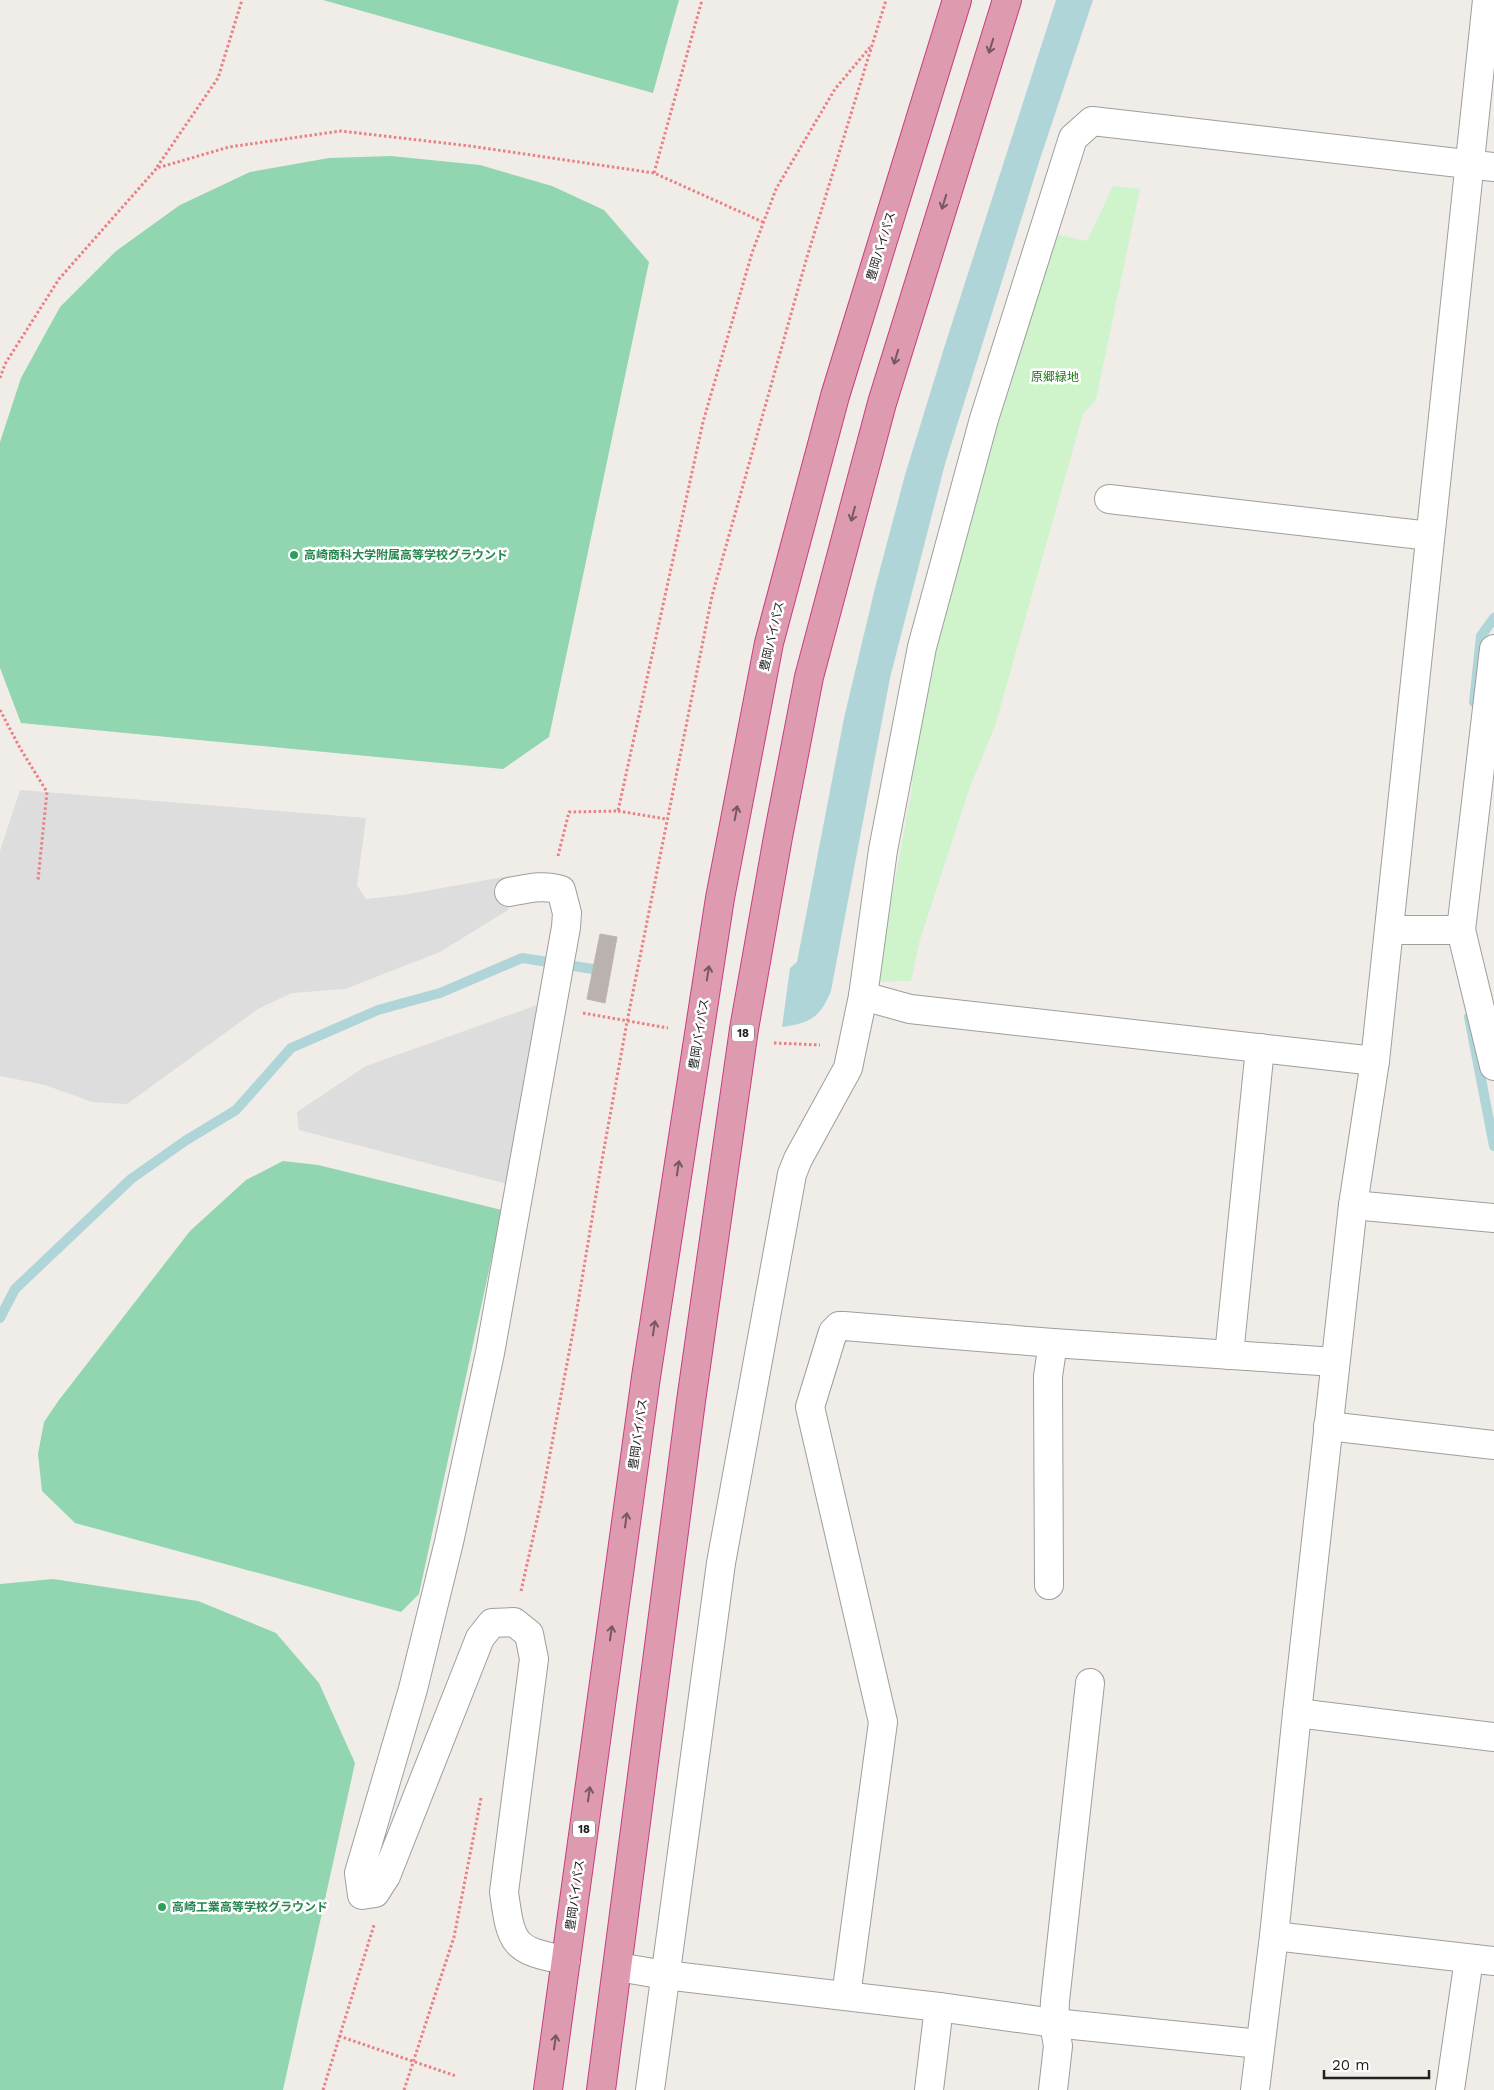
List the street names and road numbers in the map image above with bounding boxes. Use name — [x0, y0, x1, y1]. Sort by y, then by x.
street label: 豊岡バイパス — [864, 210, 898, 282]
street label: 豊岡バイパス — [757, 599, 787, 673]
street label: 豊岡バイパス — [686, 997, 712, 1071]
road number: 18 — [732, 1024, 754, 1042]
street label: 豊岡バイパス — [626, 1397, 650, 1471]
road number: 18 — [573, 1820, 595, 1838]
street label: 豊岡バイパス — [563, 1858, 587, 1932]

